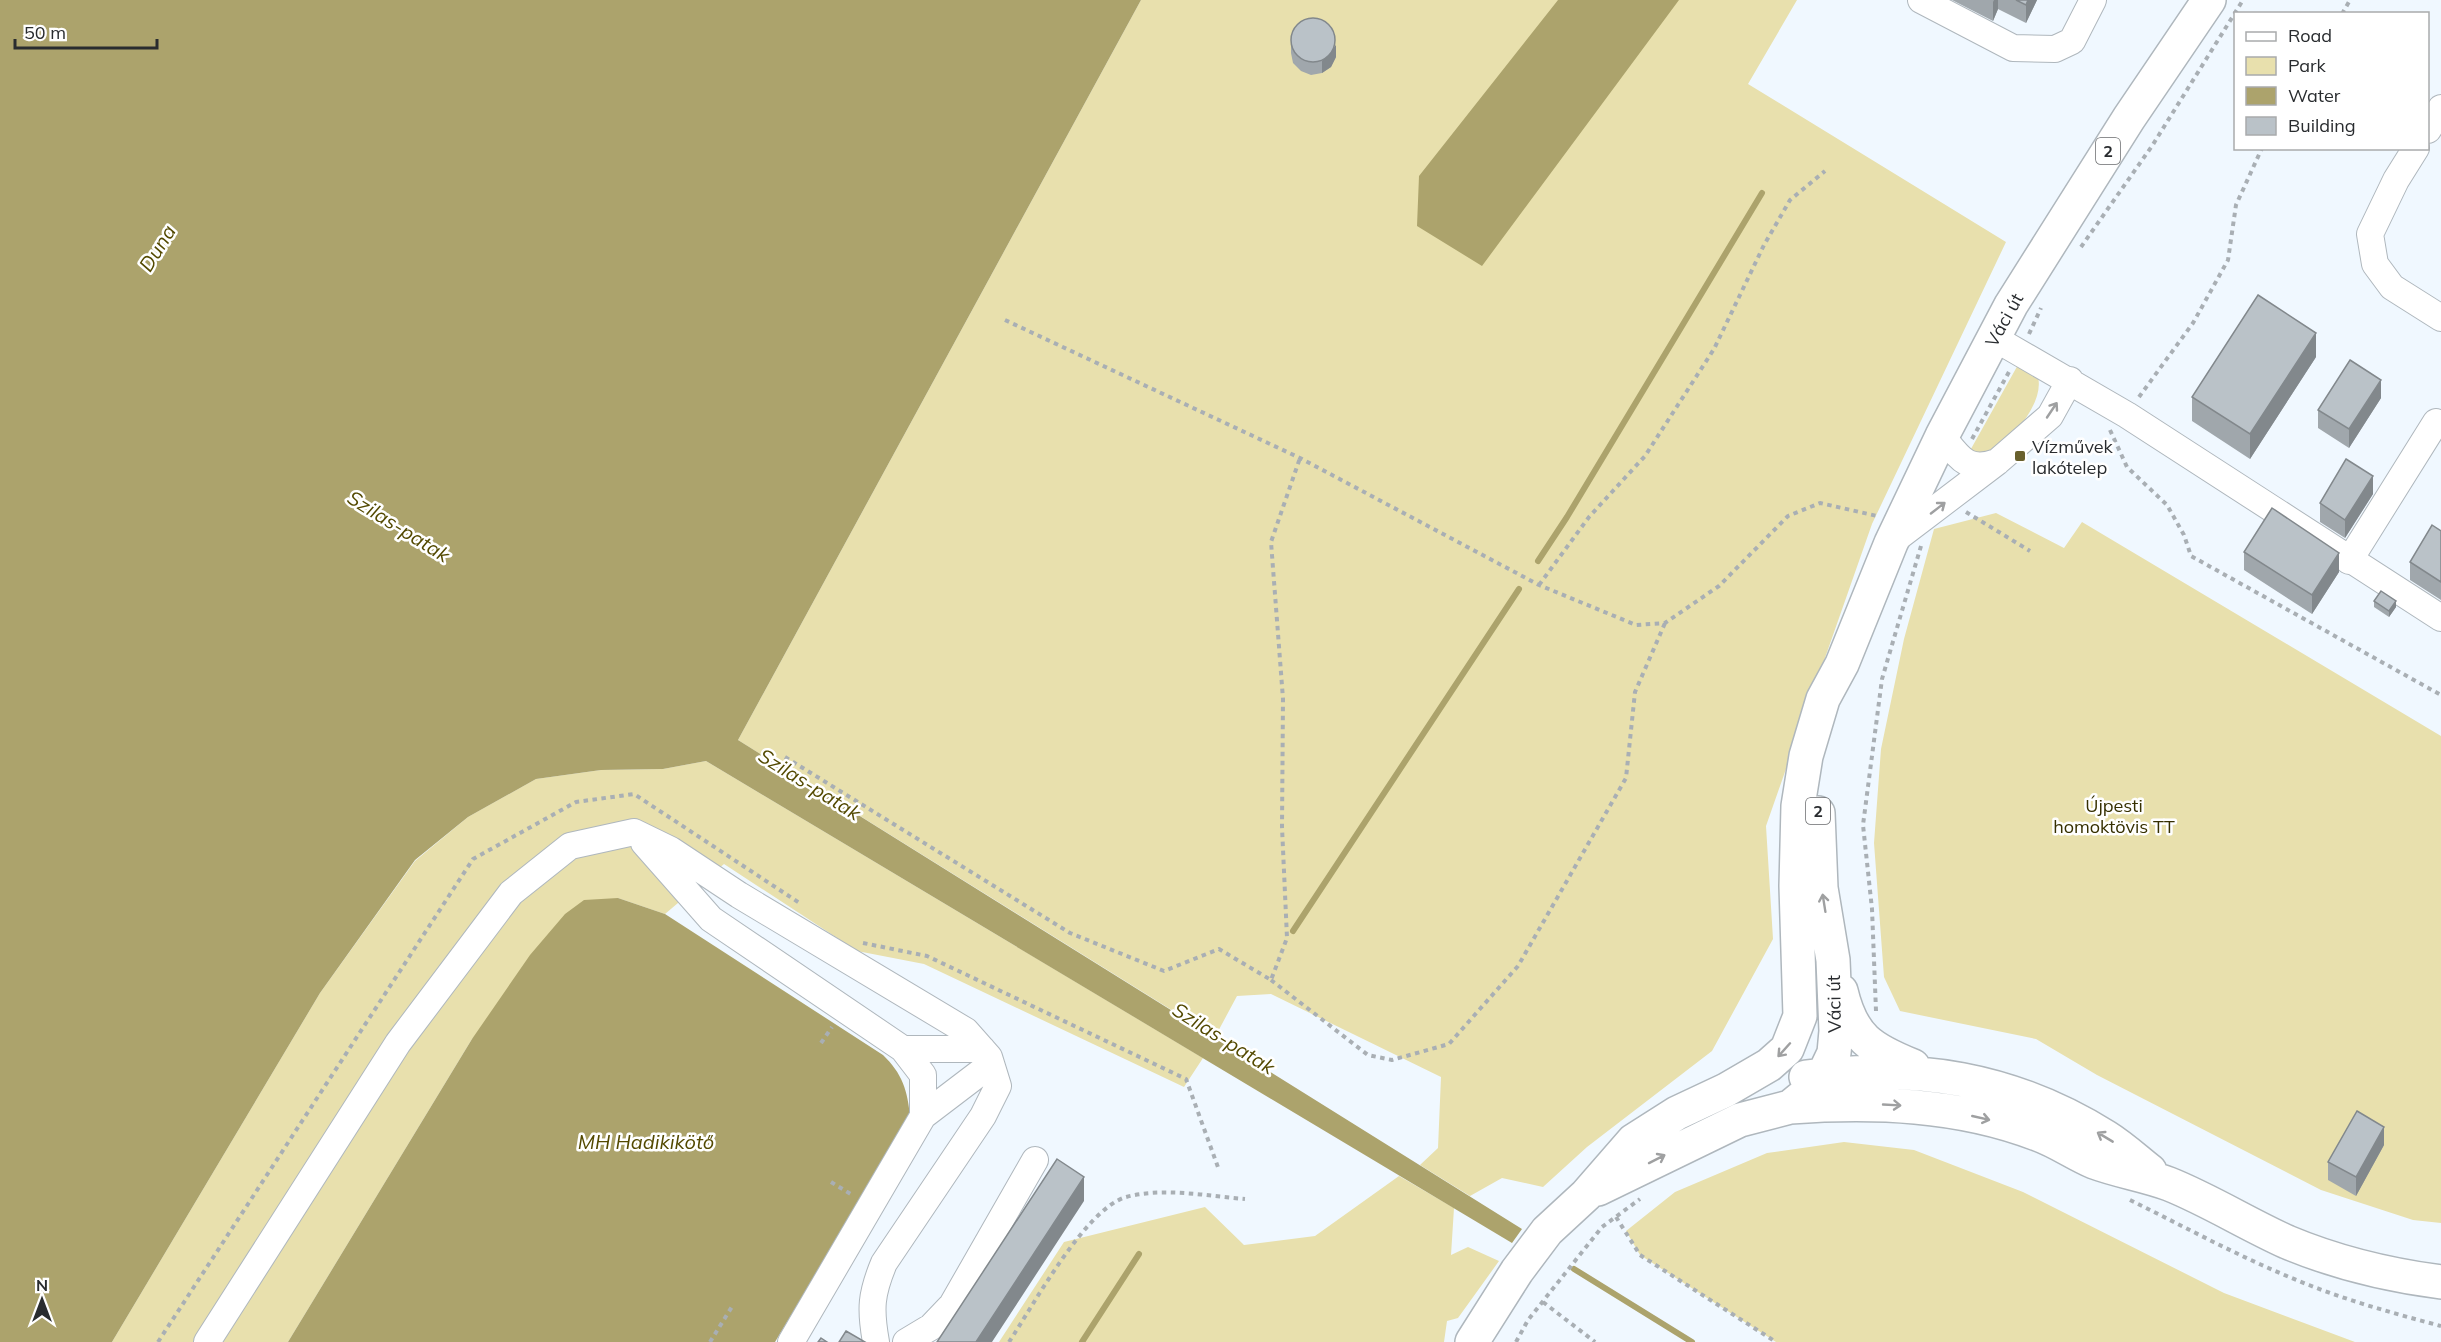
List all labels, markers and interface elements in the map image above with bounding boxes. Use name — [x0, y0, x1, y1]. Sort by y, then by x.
scale bar — [15, 12, 158, 50]
legend — [2234, 12, 2429, 150]
text: 50 m — [24, 21, 66, 44]
text: Road — [2288, 24, 2332, 47]
text: Park — [2288, 54, 2327, 77]
text: Water — [2288, 84, 2341, 107]
text: Building — [2288, 114, 2356, 137]
road number: 2 — [2096, 138, 2120, 164]
water label: Duna — [133, 220, 181, 276]
street label: Váci út — [1980, 289, 2028, 351]
one-way arrow — [2046, 402, 2058, 418]
place label: Vízművek lakótelep — [2032, 435, 2114, 479]
marker: Vízművek lakótelep — [2013, 449, 2027, 463]
water label: Szilas-patak — [343, 485, 455, 568]
one-way arrow — [1929, 501, 1945, 514]
water label: Szilas-patak — [754, 743, 866, 826]
park label: Újpesti homoktövis TT — [2053, 794, 2175, 838]
road number: 2 — [1806, 798, 1830, 824]
one-way arrow — [1818, 893, 1829, 913]
street label: Váci út — [1822, 975, 1846, 1033]
water label: Szilas-patak — [1168, 997, 1280, 1080]
one-way arrow — [1777, 1042, 1791, 1057]
one-way arrow — [1881, 1100, 1901, 1111]
one-way arrow — [1971, 1113, 1991, 1124]
water label: MH Hadikikötő — [578, 1129, 714, 1154]
one-way arrow — [2096, 1131, 2113, 1144]
one-way arrow — [1648, 1153, 1665, 1165]
north arrow — [12, 1270, 72, 1330]
text: N — [36, 1275, 48, 1295]

